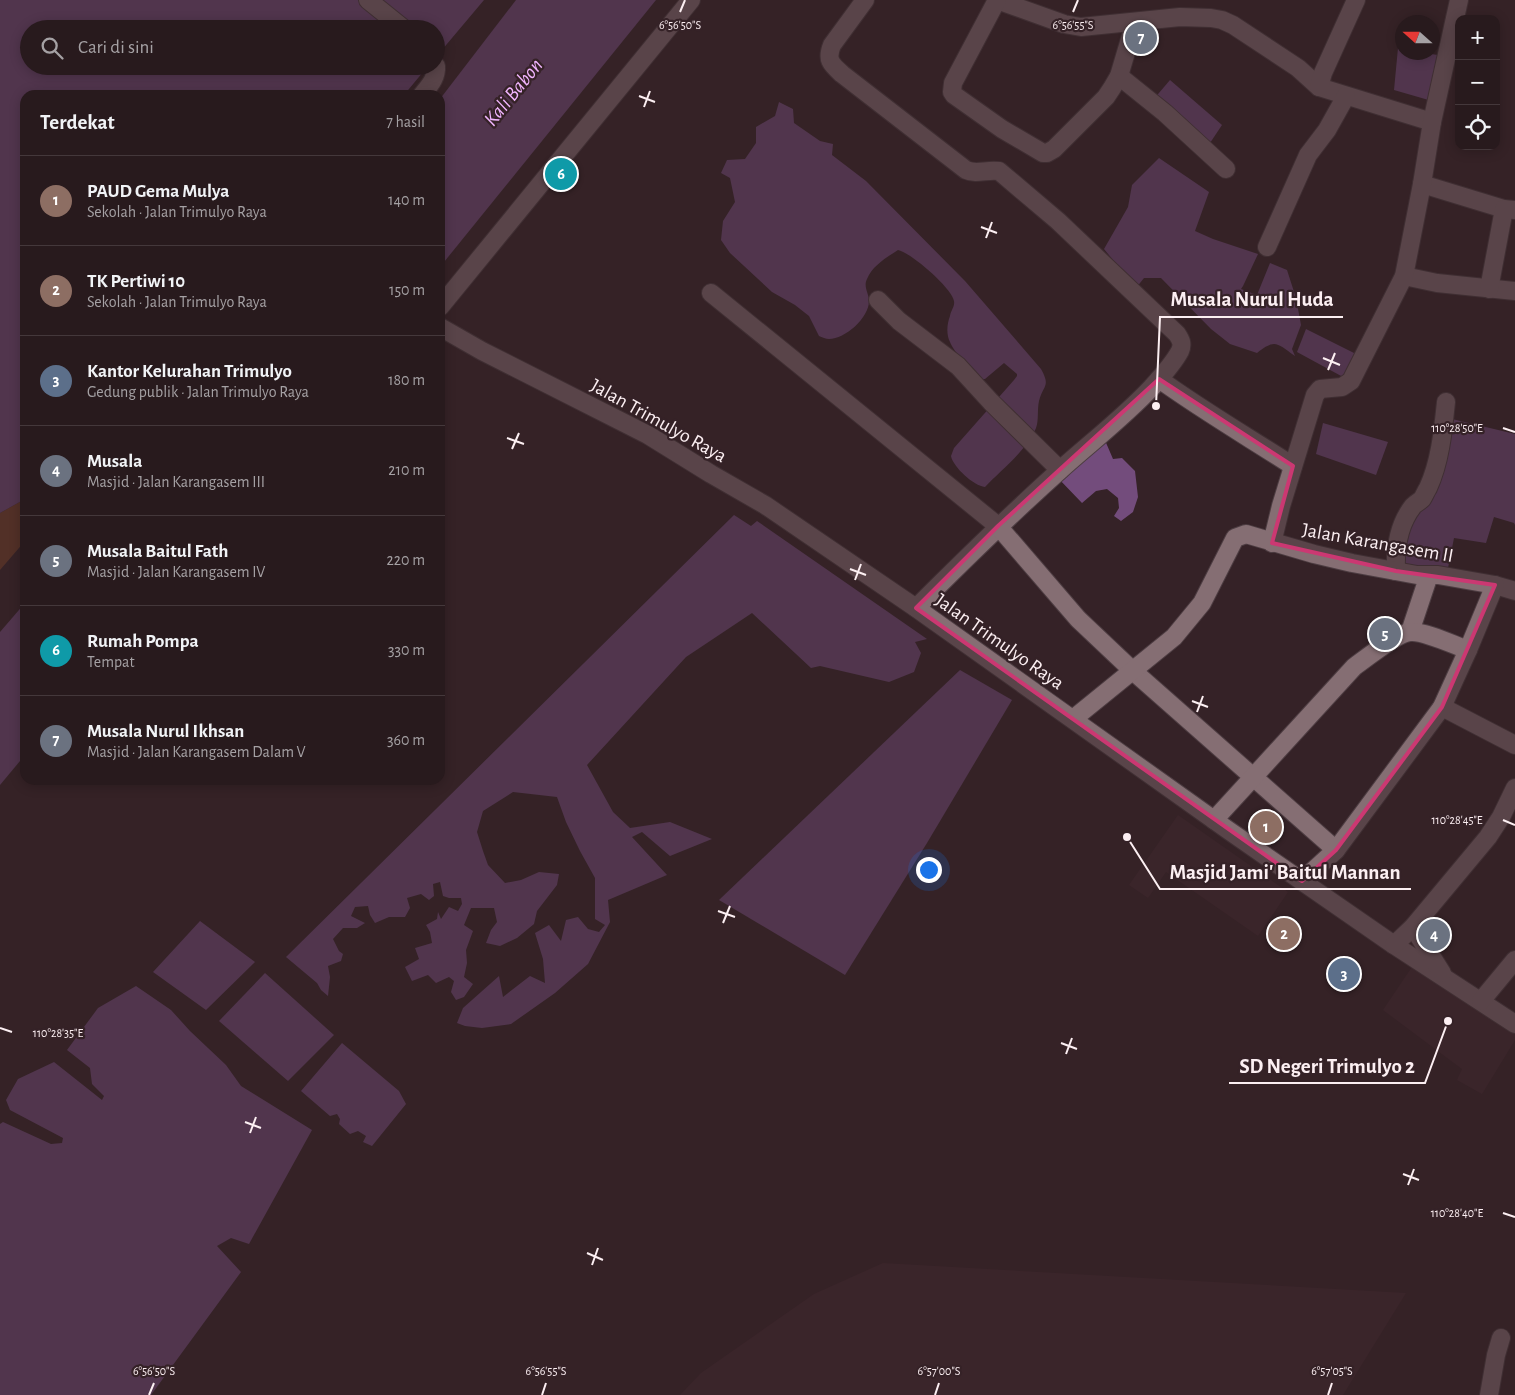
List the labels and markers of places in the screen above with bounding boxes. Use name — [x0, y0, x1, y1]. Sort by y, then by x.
pin: 7 — [1125, 19, 1157, 57]
pin: 6 — [545, 155, 577, 193]
callout: Musala Nurul Huda — [1160, 281, 1343, 317]
pin: 5 — [1369, 615, 1401, 653]
pin: 1 — [1250, 808, 1282, 846]
callout: Masjid Jami' Baitul Mannan — [1160, 853, 1411, 889]
pin: 2 — [1268, 915, 1300, 953]
pin: 4 — [1418, 916, 1450, 954]
pin: 3 — [1328, 955, 1360, 993]
callout: SD Negeri Trimulyo 2 — [1229, 1047, 1425, 1083]

